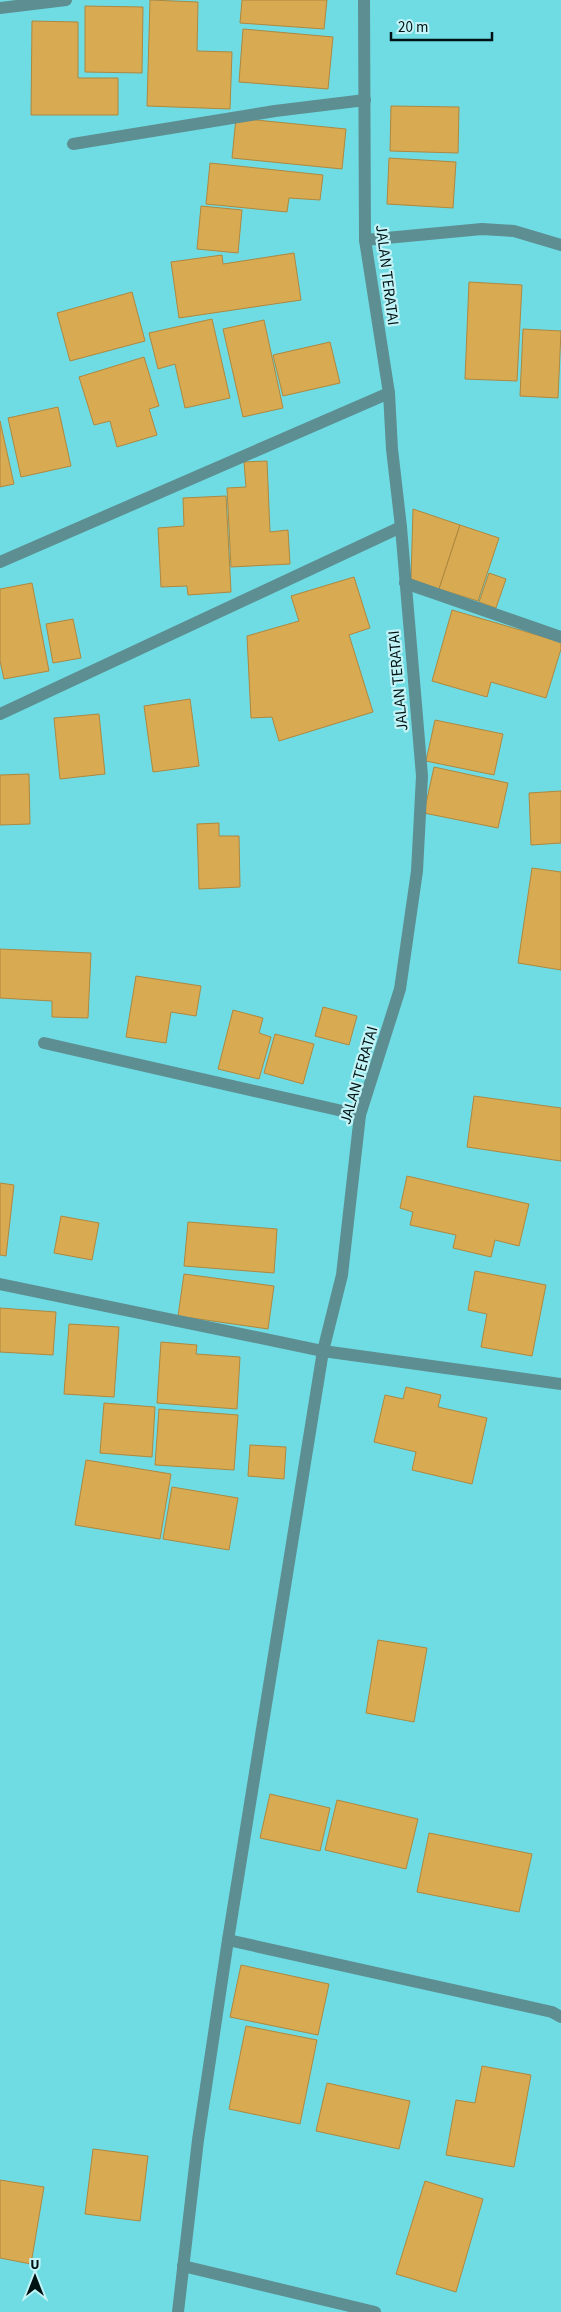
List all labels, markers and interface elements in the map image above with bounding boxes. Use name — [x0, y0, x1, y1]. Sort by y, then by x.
scale bar — [391, 10, 492, 42]
text: 20 m — [398, 17, 428, 38]
street label: JALAN TERATAI — [370, 224, 404, 327]
street label: JALAN TERATAI — [383, 630, 413, 732]
street label: JALAN TERATAI — [334, 1024, 383, 1127]
north arrow — [10, 2252, 60, 2302]
text: U — [30, 2255, 40, 2275]

